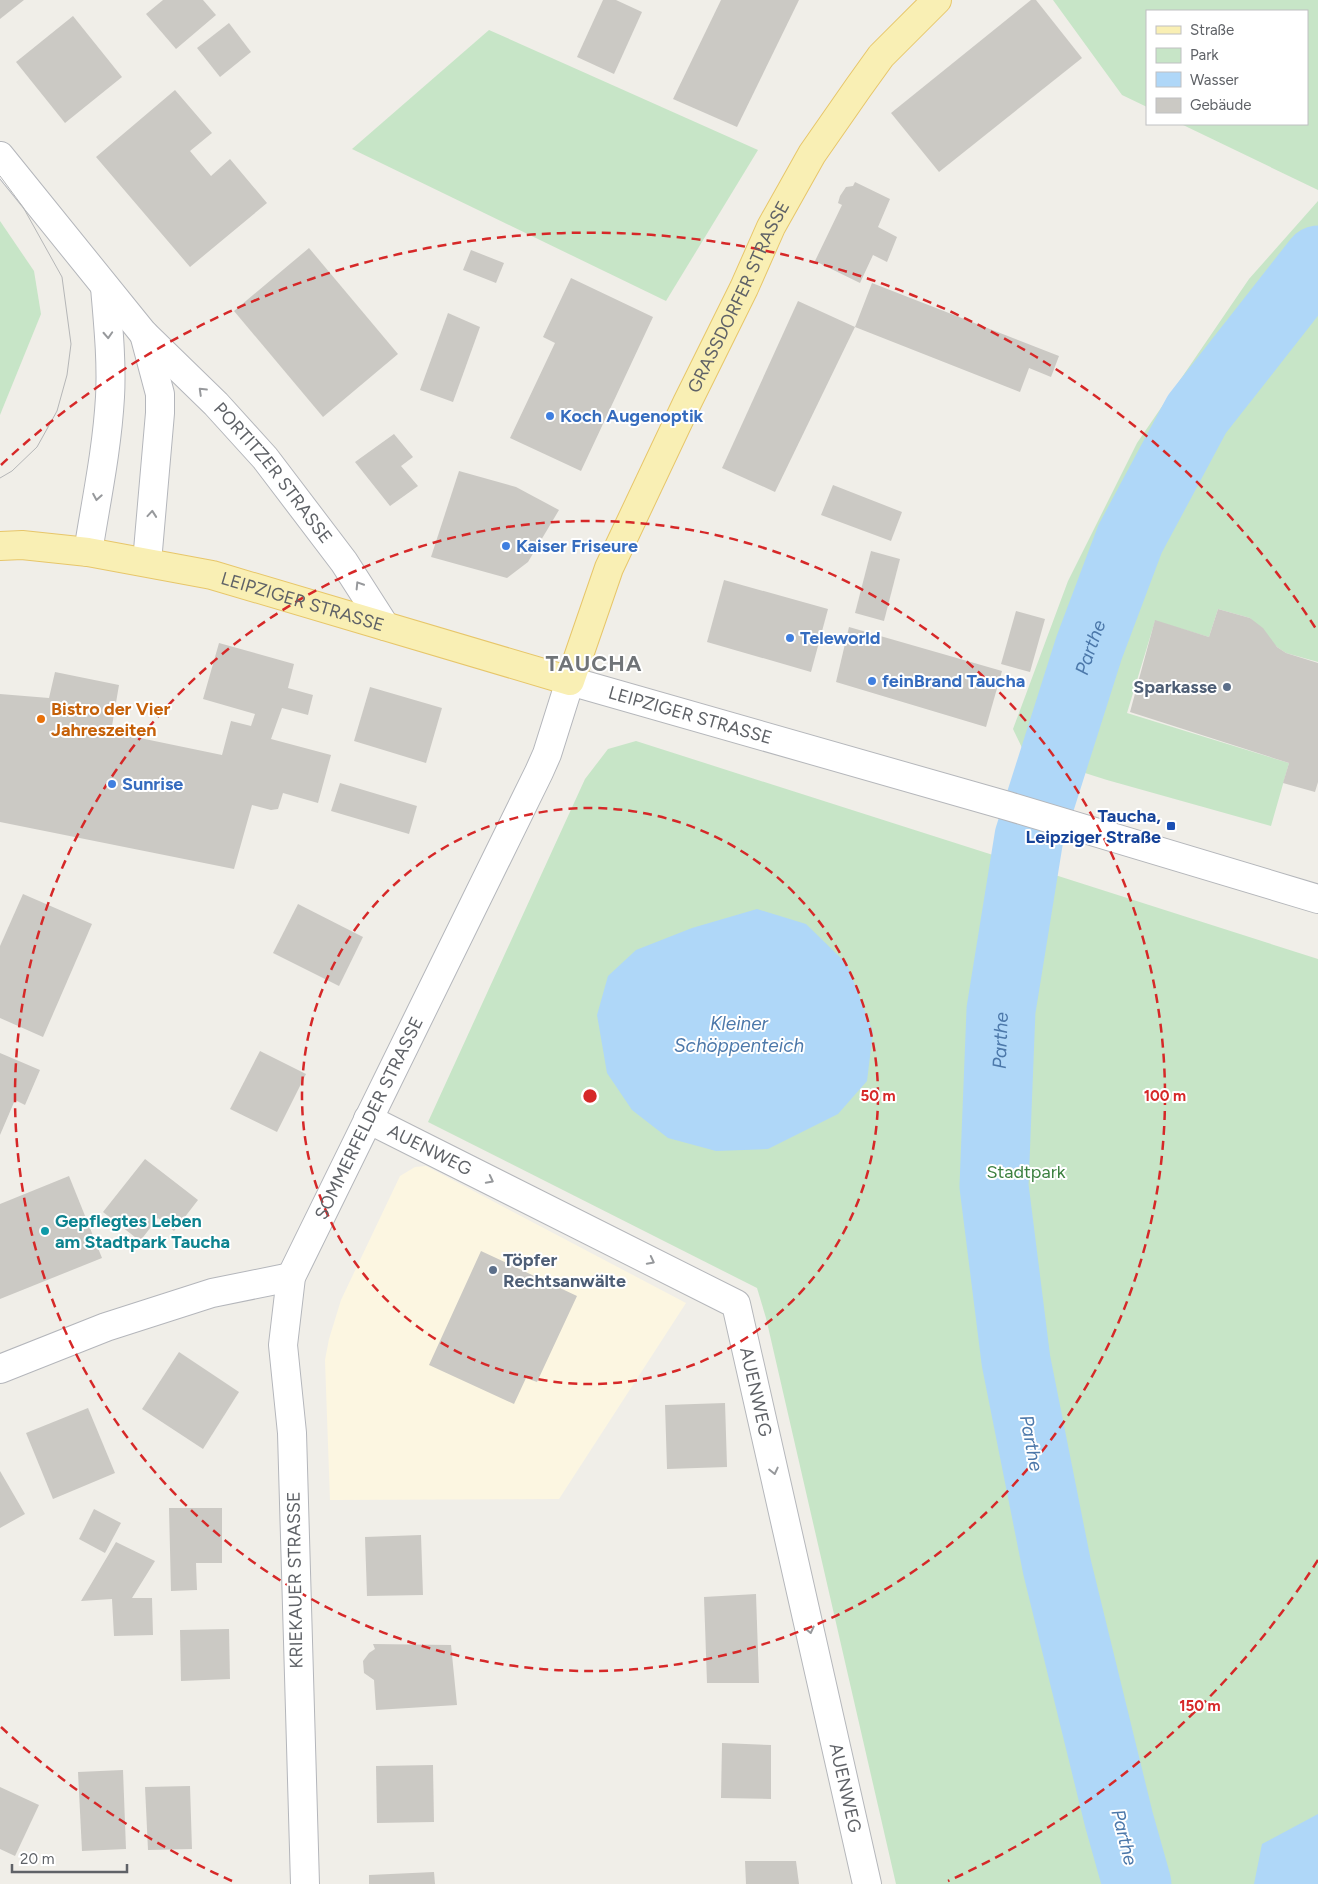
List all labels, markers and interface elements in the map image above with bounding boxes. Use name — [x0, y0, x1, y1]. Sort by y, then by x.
legend — [1146, 10, 1308, 125]
text: Straße — [1190, 21, 1234, 39]
text: Park — [1190, 46, 1219, 64]
text: Wasser — [1190, 71, 1239, 89]
text: Gebäude — [1190, 96, 1251, 114]
street label: GRASSDORFER STRASSE — [683, 197, 794, 396]
one-way arrow — [103, 332, 114, 340]
one-way arrow — [199, 388, 208, 397]
street label: PORTITZER STRASSE — [209, 398, 337, 548]
place label: Koch Augenoptik — [560, 405, 704, 427]
marker: Koch Augenoptik — [544, 410, 556, 422]
one-way arrow — [93, 493, 103, 501]
one-way arrow — [146, 510, 157, 518]
place label: Kaiser Friseure — [516, 535, 638, 557]
marker: Kaiser Friseure — [500, 540, 512, 552]
street label: LEIPZIGER STRASSE — [218, 567, 387, 636]
one-way arrow — [356, 582, 365, 591]
water label: Parthe — [1070, 616, 1111, 678]
place label: Teleworld — [800, 627, 880, 649]
marker: Teleworld — [784, 632, 796, 644]
district label: TAUCHA — [546, 650, 642, 677]
place label: feinBrand Taucha — [882, 670, 1025, 692]
marker: feinBrand Taucha — [866, 675, 878, 687]
place label: Sparkasse — [1133, 676, 1217, 698]
marker: Sparkasse — [1221, 681, 1233, 693]
street label: LEIPZIGER STRASSE — [606, 682, 775, 749]
place label: Bistro der Vier Jahreszeiten — [51, 698, 170, 741]
marker: Bistro der Vier Jahreszeiten — [35, 713, 47, 725]
place label: Sunrise — [122, 773, 183, 795]
marker: Sunrise — [106, 778, 118, 790]
place label: Taucha, Leipziger Straße — [1026, 805, 1161, 848]
marker: Taucha, Leipziger Straße — [1165, 820, 1177, 832]
water label: Parthe — [988, 1011, 1013, 1069]
water label: Kleiner Schöppenteich — [674, 1012, 804, 1057]
street label: SOMMERFELDER STRASSE — [310, 1013, 428, 1223]
centre of rings — [581, 1087, 599, 1105]
text: 50 m — [860, 1087, 896, 1105]
text: 100 m — [1144, 1087, 1186, 1105]
street label: AUENWEG — [384, 1120, 476, 1180]
park label: Stadtpark — [987, 1161, 1066, 1183]
one-way arrow — [485, 1174, 494, 1184]
place label: Gepflegtes Leben am Stadtpark Taucha — [55, 1210, 230, 1253]
marker: Gepflegtes Leben am Stadtpark Taucha — [39, 1225, 51, 1237]
place label: Töpfer Rechtsanwälte — [503, 1249, 626, 1292]
one-way arrow — [646, 1255, 655, 1265]
marker: Töpfer Rechtsanwälte — [487, 1264, 499, 1276]
street label: AUENWEG — [735, 1345, 777, 1439]
water label: Parthe — [1015, 1413, 1048, 1474]
one-way arrow — [768, 1467, 779, 1476]
street label: KRIEKAUER STRASSE — [282, 1491, 308, 1669]
one-way arrow — [804, 1625, 815, 1634]
text: 150 m — [1179, 1697, 1221, 1715]
street label: AUENWEG — [825, 1741, 866, 1835]
water label: Parthe — [1106, 1807, 1143, 1868]
scale bar — [12, 1842, 128, 1874]
text: 20 m — [20, 1850, 54, 1868]

